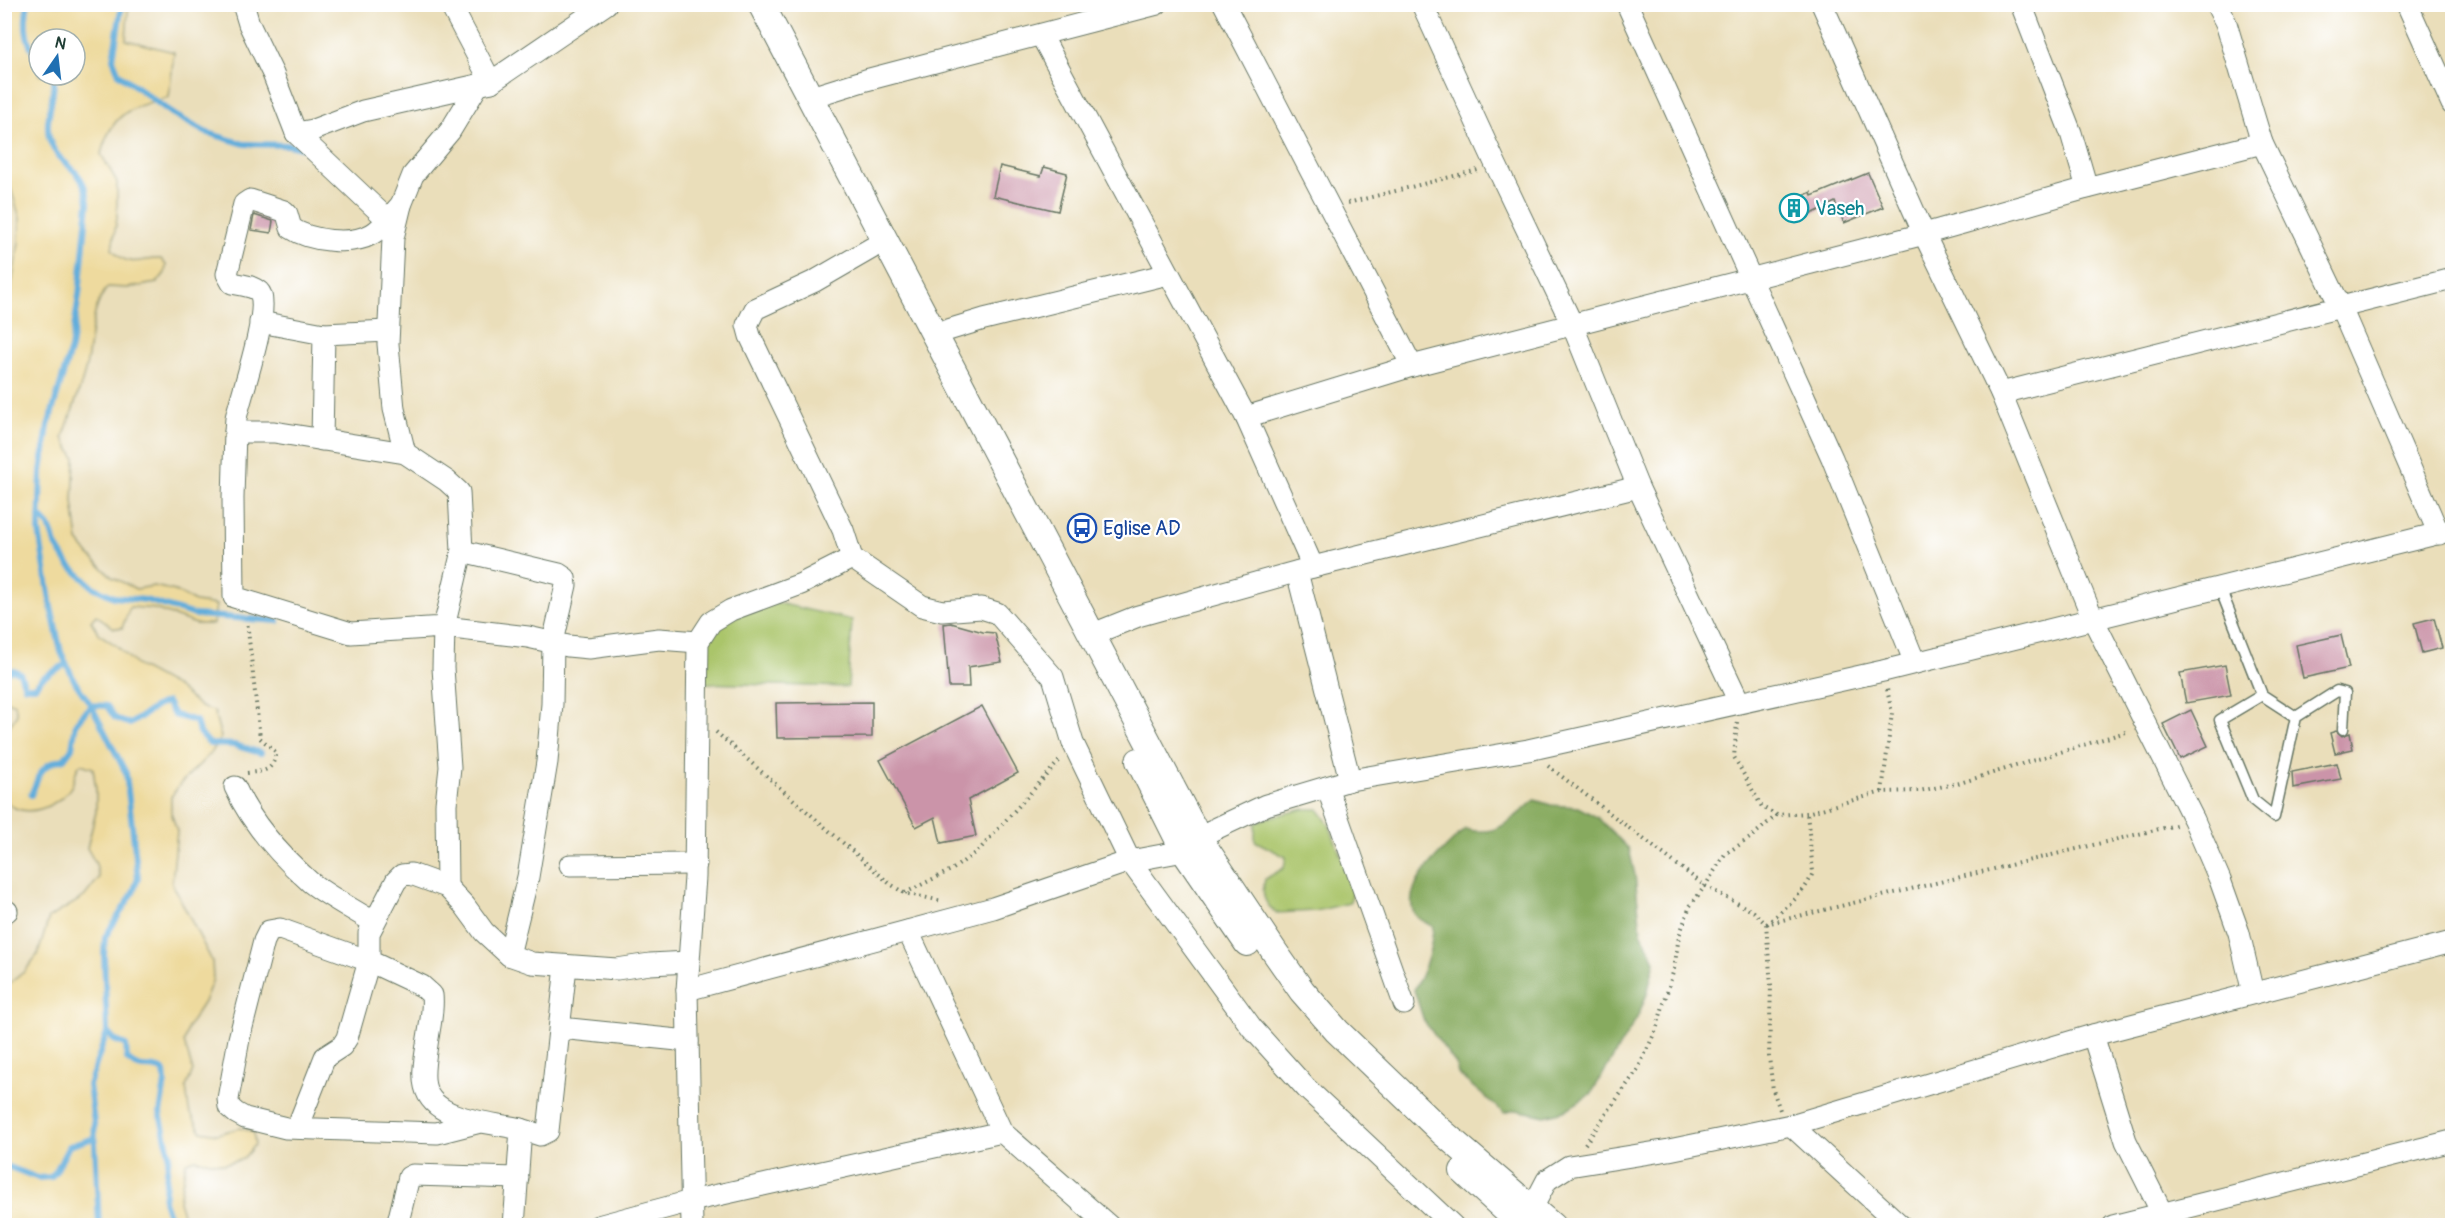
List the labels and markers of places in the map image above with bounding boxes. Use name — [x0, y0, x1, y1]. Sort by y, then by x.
building icon: Vaseh — [1778, 192, 1810, 224]
place label: Vaseh — [1815, 196, 1864, 221]
bus stop icon: Eglise AD — [1066, 512, 1098, 544]
place label: Eglise AD — [1103, 516, 1180, 541]

